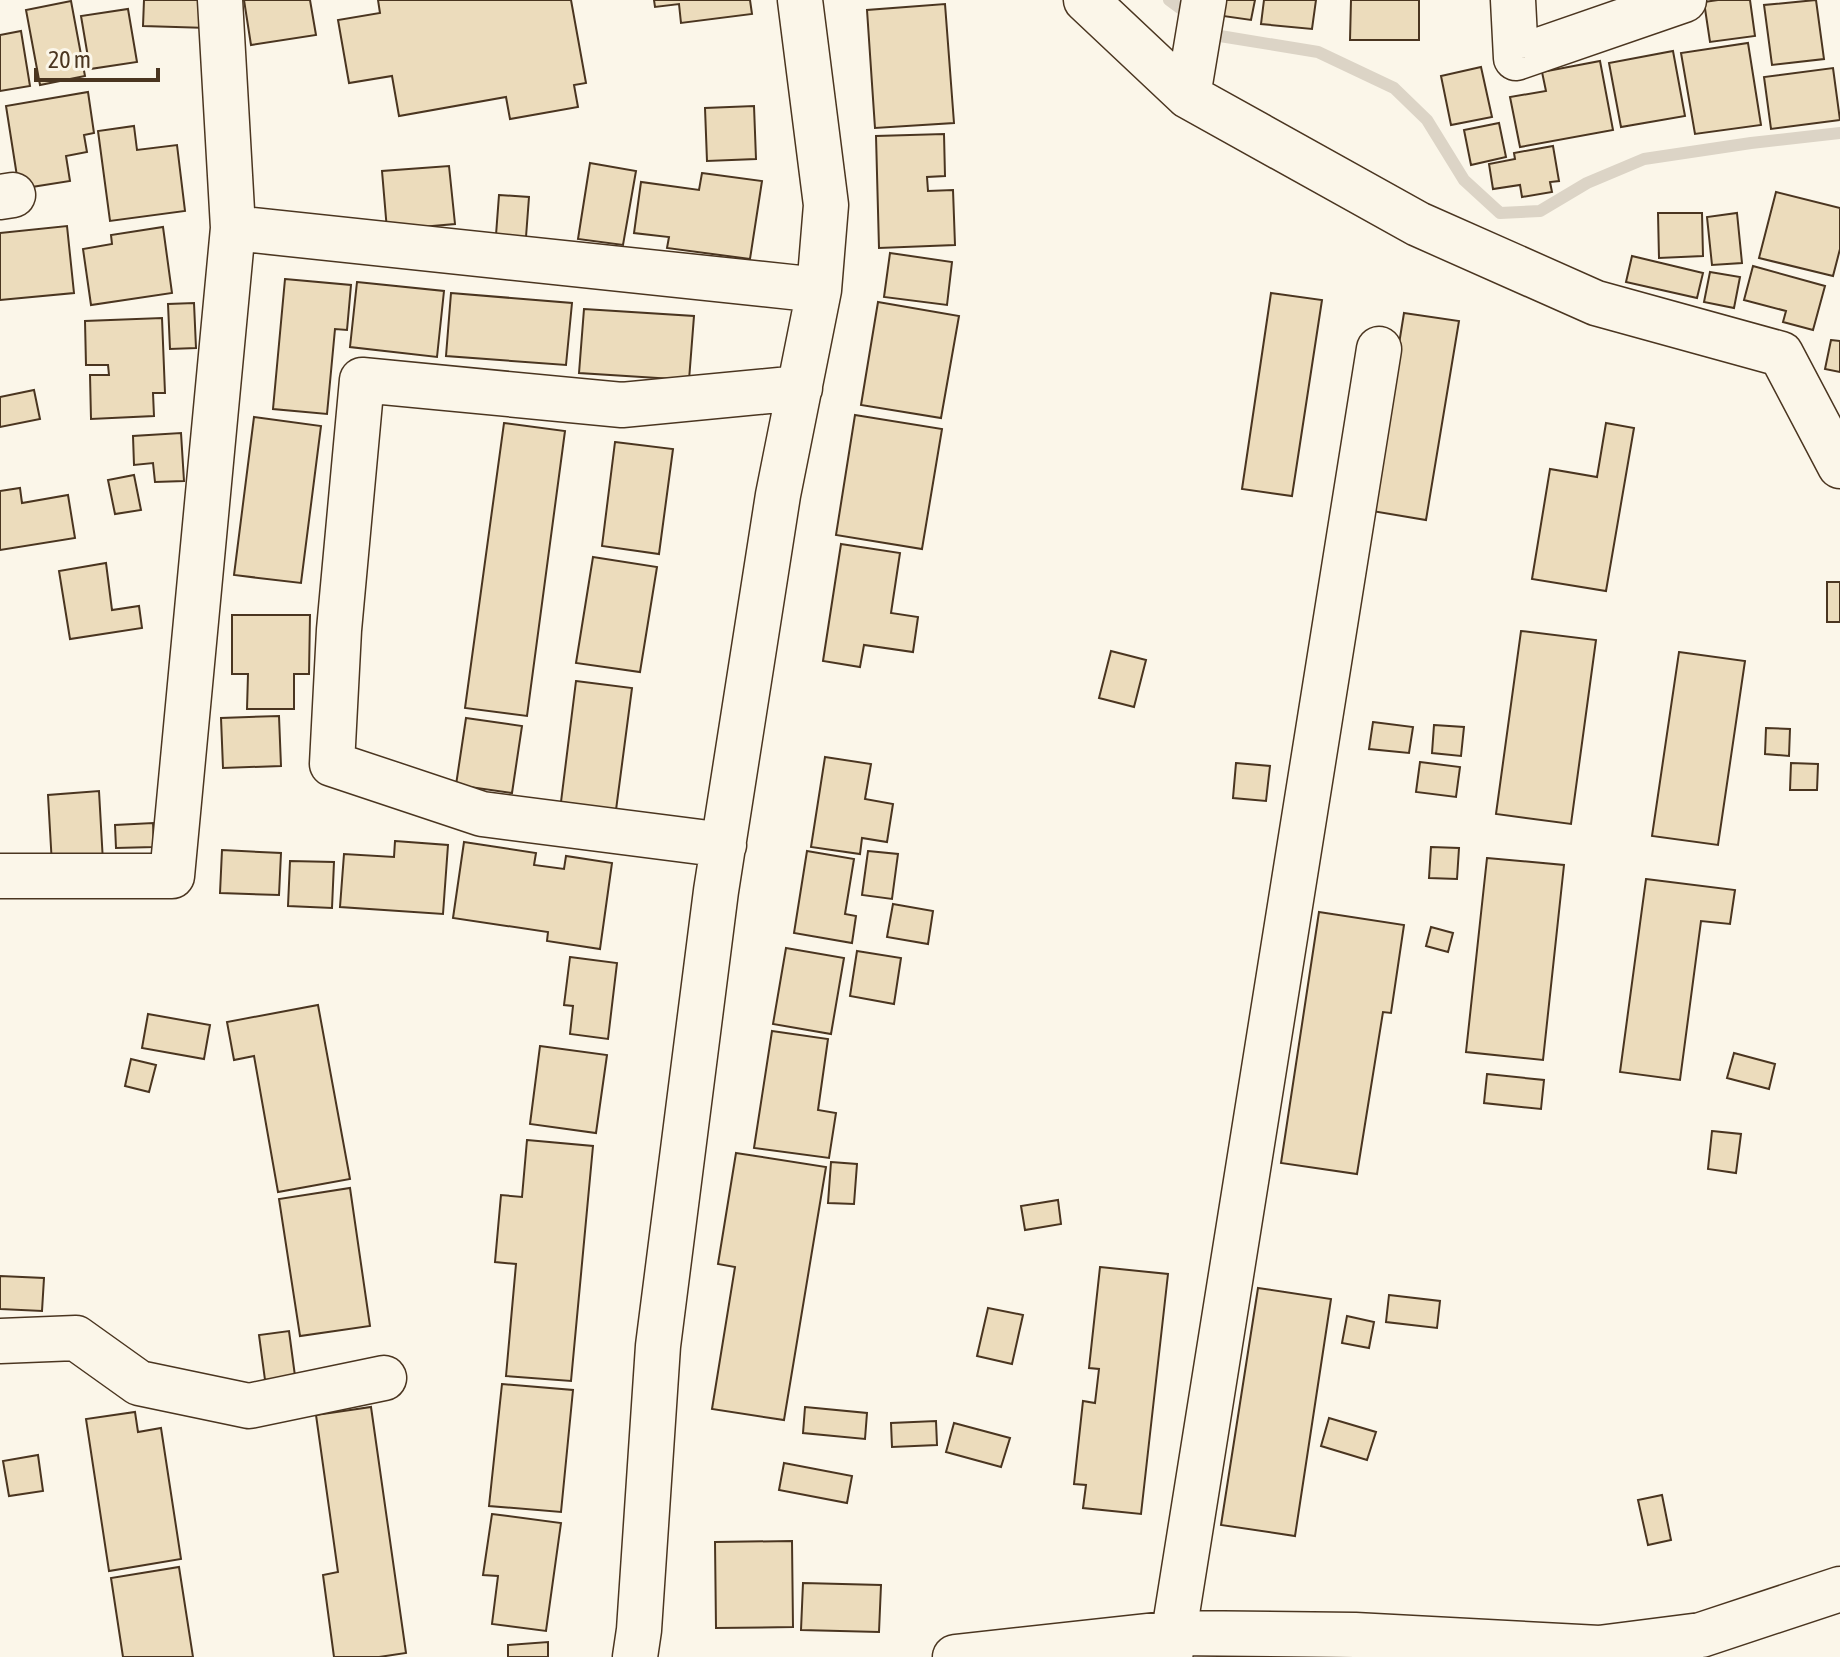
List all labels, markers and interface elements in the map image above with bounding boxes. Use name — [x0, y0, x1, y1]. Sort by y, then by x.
scale bar — [36, 32, 158, 82]
text: 20 m — [48, 46, 91, 73]

